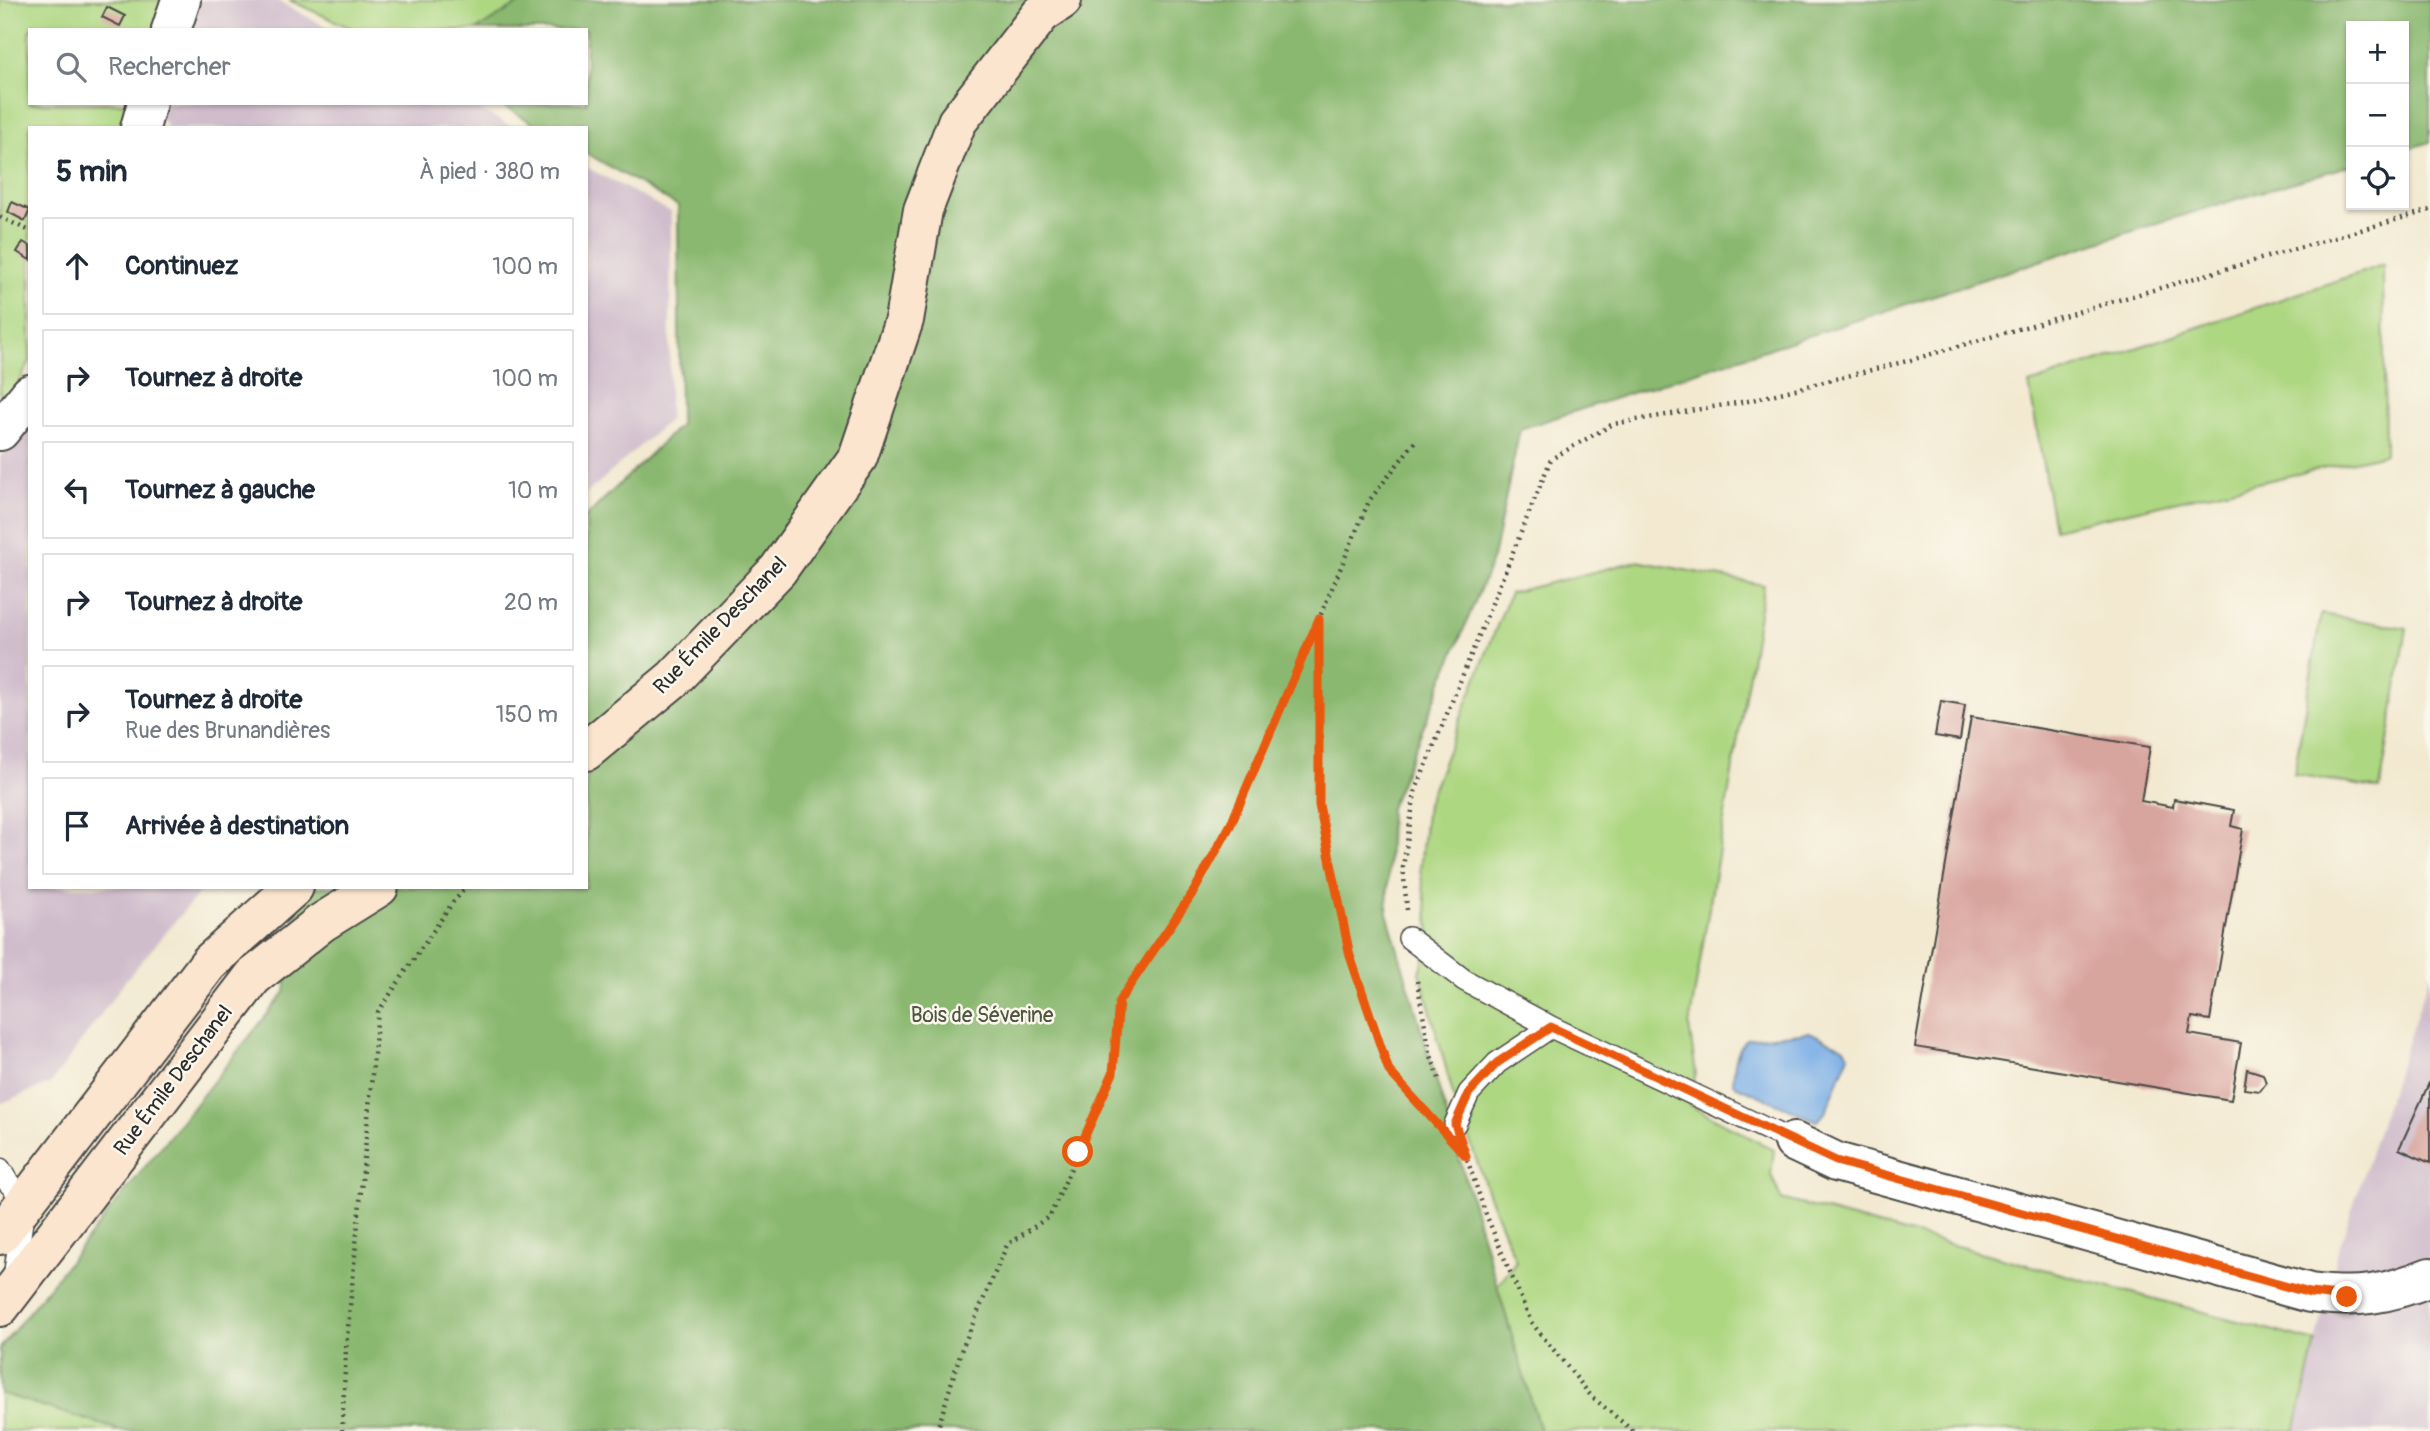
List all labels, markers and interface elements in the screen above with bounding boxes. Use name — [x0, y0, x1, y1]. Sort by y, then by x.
map controls — [2346, 21, 2409, 210]
button: + — [2346, 21, 2409, 84]
search box — [28, 28, 588, 105]
icon: search — [52, 48, 90, 86]
text: Rechercher — [108, 51, 231, 83]
button: − — [2346, 84, 2409, 147]
button: locate — [2346, 147, 2409, 210]
text: 5 min — [56, 153, 127, 190]
text: À pied · 380 m — [419, 157, 560, 186]
icon: ahead — [58, 247, 96, 285]
text: Continuez — [125, 250, 238, 282]
text: 100 m — [492, 252, 558, 281]
icon: right — [58, 359, 96, 397]
text: Tournez à droite — [125, 362, 302, 394]
text: 100 m — [492, 364, 558, 393]
icon: left — [58, 471, 96, 509]
text: Tournez à gauche — [125, 474, 315, 506]
text: 10 m — [508, 476, 558, 505]
street label: Rue Émile Deschanel — [648, 551, 793, 700]
icon: right — [58, 583, 96, 621]
text: Tournez à droite — [125, 586, 302, 618]
text: 20 m — [504, 588, 558, 617]
text: Tournez à droite — [125, 684, 302, 716]
icon: right — [58, 695, 96, 733]
text: 150 m — [495, 700, 558, 729]
text: Rue des Brunandières — [125, 716, 330, 745]
icon: arrive — [58, 807, 96, 845]
text: Arrivée à destination — [125, 810, 349, 842]
street label: Rue Émile Deschanel — [108, 1000, 239, 1161]
park label: Bois de Séverine — [911, 1002, 1054, 1029]
route start — [1062, 1136, 1093, 1167]
route end — [2331, 1281, 2362, 1312]

